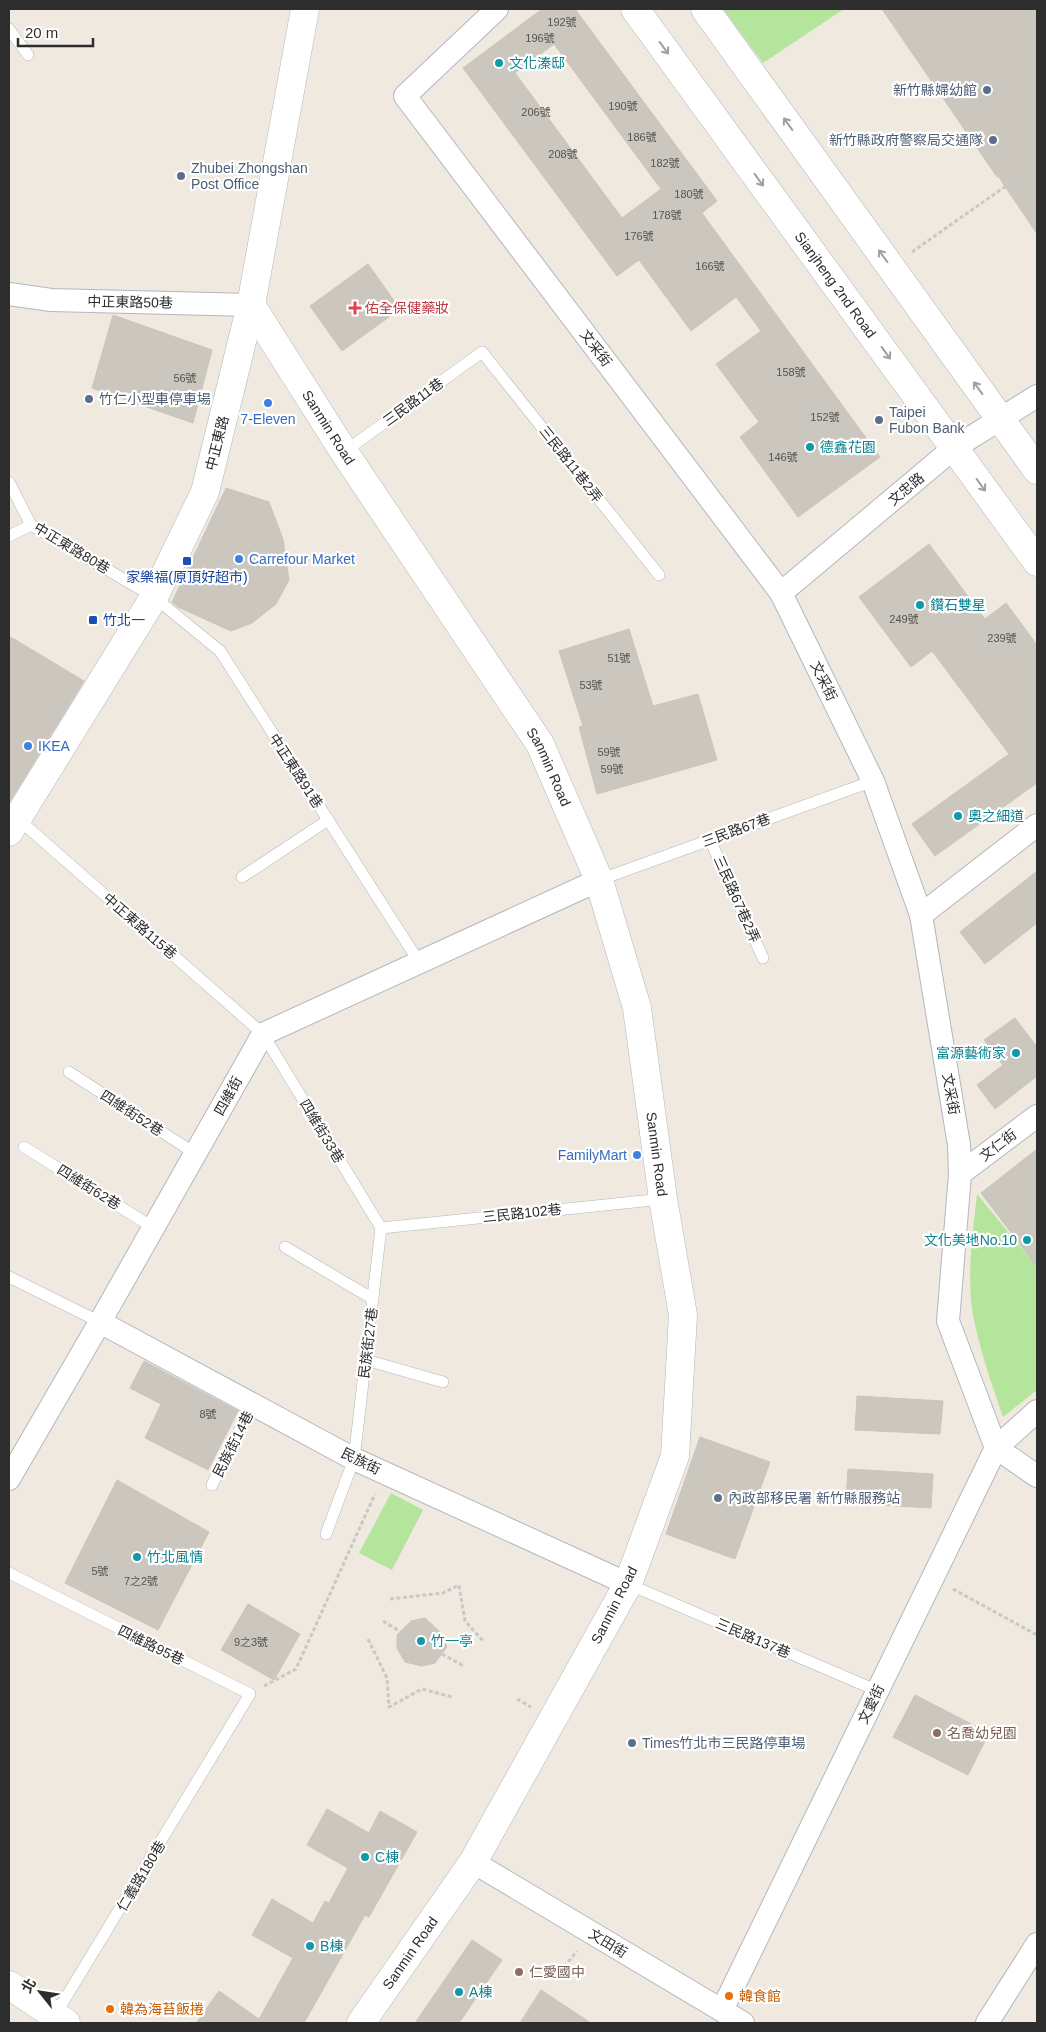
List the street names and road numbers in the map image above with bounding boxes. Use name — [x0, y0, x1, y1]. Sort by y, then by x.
street label: Sianjheng 2nd Road — [792, 229, 879, 341]
street label: 中正東路50巷 — [87, 293, 173, 311]
street label: 文采街 — [577, 326, 615, 370]
street label: 三民路11巷 — [380, 375, 446, 429]
street label: Sanmin Road — [299, 387, 358, 468]
street label: 中正東路 — [202, 414, 232, 472]
street label: 三民路11巷2弄 — [536, 423, 606, 505]
street label: 文忠路 — [885, 469, 927, 509]
street label: 中正東路80巷 — [31, 519, 113, 577]
street label: 文采街 — [808, 659, 840, 703]
street label: Sanmin Road — [523, 725, 574, 809]
street label: 中正東路91巷 — [266, 731, 326, 811]
street label: 三民路67巷 — [700, 810, 772, 850]
street label: 三民路67巷2弄 — [711, 853, 763, 945]
street label: 中正東路115巷 — [100, 890, 180, 962]
street label: 文采街 — [939, 1072, 963, 1116]
street label: 四維街 — [211, 1074, 245, 1118]
street label: 四維街52巷 — [98, 1087, 166, 1139]
street label: 四維街33巷 — [297, 1096, 347, 1166]
street label: Sanmin Road — [643, 1111, 671, 1197]
street label: 文仁街 — [976, 1126, 1020, 1164]
street label: 四維街62巷 — [54, 1161, 124, 1213]
street label: 三民路102巷 — [482, 1201, 562, 1225]
street label: 民族街27巷 — [356, 1307, 380, 1379]
street label: 民族街14巷 — [210, 1408, 256, 1480]
street label: 民族街 — [339, 1445, 383, 1477]
street label: Sanmin Road — [588, 1564, 640, 1646]
street label: 三民路137巷 — [713, 1615, 793, 1661]
street label: 四維路95巷 — [115, 1622, 187, 1668]
street label: 文愛街 — [855, 1682, 887, 1726]
street label: 仁義路180巷 — [114, 1838, 168, 1914]
street label: Sanmin Road — [379, 1914, 441, 1992]
street label: 文田街 — [586, 1925, 630, 1961]

